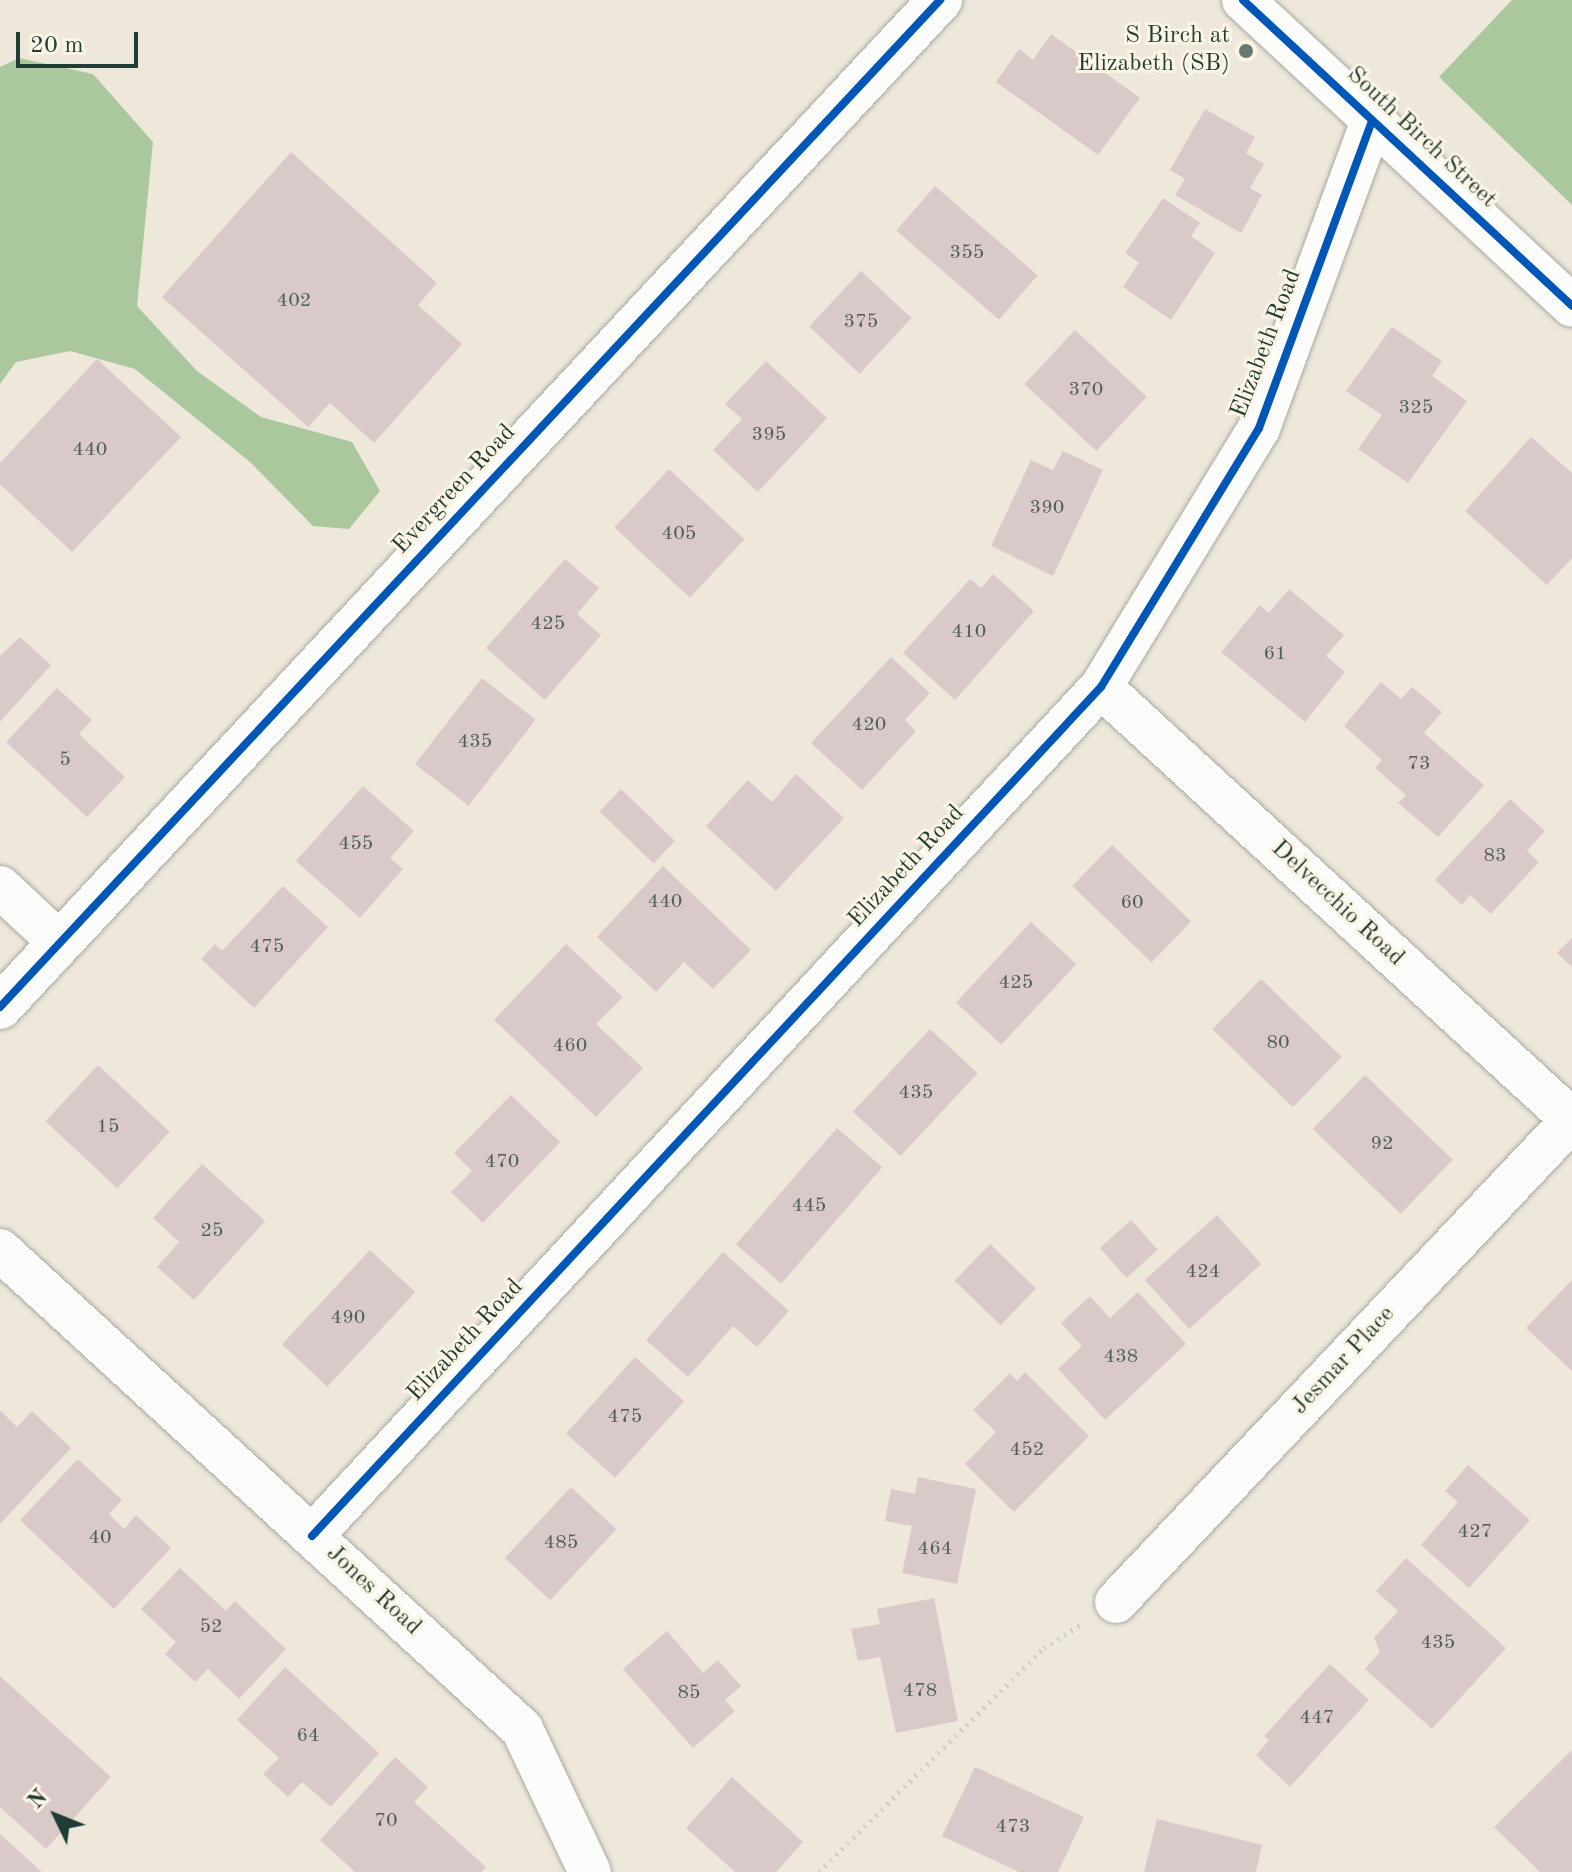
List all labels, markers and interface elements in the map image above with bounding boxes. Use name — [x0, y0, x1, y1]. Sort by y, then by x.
scale bar — [20, 16, 142, 66]
place label: S Birch at Elizabeth (SB) — [1077, 23, 1230, 79]
text: 20 m — [30, 34, 84, 58]
marker: S Birch at Elizabeth (SB) — [1237, 42, 1255, 60]
street label: South Birch Street — [1340, 61, 1502, 215]
house number: 355 — [950, 241, 984, 265]
street label: Elizabeth Road — [1225, 266, 1309, 422]
house number: 402 — [277, 289, 311, 313]
house number: 375 — [844, 310, 878, 334]
house number: 370 — [1069, 378, 1103, 402]
house number: 325 — [1399, 396, 1433, 420]
street label: Evergreen Road — [388, 419, 522, 561]
house number: 395 — [752, 423, 786, 447]
house number: 440 — [73, 438, 107, 462]
house number: 390 — [1030, 496, 1064, 520]
house number: 405 — [662, 522, 696, 546]
house number: 425 — [531, 612, 565, 636]
house number: 410 — [952, 620, 986, 644]
house number: 61 — [1263, 642, 1287, 666]
house number: 420 — [852, 713, 886, 737]
house number: 435 — [458, 730, 492, 754]
house number: 5 — [59, 748, 71, 772]
house number: 73 — [1407, 752, 1431, 776]
street label: Elizabeth Road — [843, 800, 971, 934]
house number: 455 — [339, 832, 373, 856]
street label: Delvecchio Road — [1264, 835, 1410, 973]
house number: 83 — [1483, 844, 1507, 868]
house number: 440 — [648, 890, 682, 914]
house number: 60 — [1120, 891, 1144, 915]
house number: 475 — [250, 935, 284, 959]
house number: 425 — [999, 971, 1033, 995]
house number: 80 — [1266, 1031, 1290, 1055]
house number: 460 — [553, 1034, 587, 1058]
house number: 435 — [899, 1081, 933, 1105]
house number: 15 — [96, 1115, 120, 1139]
house number: 92 — [1370, 1132, 1394, 1156]
house number: 470 — [485, 1150, 519, 1174]
house number: 445 — [792, 1194, 826, 1218]
house number: 25 — [200, 1219, 224, 1243]
house number: 424 — [1186, 1260, 1220, 1284]
street label: Elizabeth Road — [402, 1274, 530, 1408]
street label: Jesmar Place — [1286, 1301, 1402, 1421]
house number: 490 — [331, 1306, 365, 1330]
house number: 438 — [1104, 1345, 1138, 1369]
house number: 475 — [608, 1405, 642, 1429]
house number: 452 — [1010, 1438, 1044, 1462]
house number: 427 — [1458, 1520, 1492, 1544]
house number: 40 — [88, 1526, 112, 1550]
house number: 485 — [544, 1531, 578, 1555]
house number: 464 — [918, 1537, 952, 1561]
street label: Jones Road — [319, 1540, 427, 1642]
house number: 52 — [199, 1615, 223, 1639]
house number: 435 — [1421, 1631, 1455, 1655]
house number: 478 — [903, 1679, 937, 1703]
house number: 85 — [677, 1681, 701, 1705]
house number: 447 — [1300, 1706, 1334, 1730]
house number: 64 — [296, 1724, 320, 1748]
north arrow — [16, 1776, 96, 1856]
text: N — [25, 1786, 52, 1813]
house number: 70 — [374, 1809, 398, 1833]
house number: 473 — [996, 1815, 1030, 1839]

